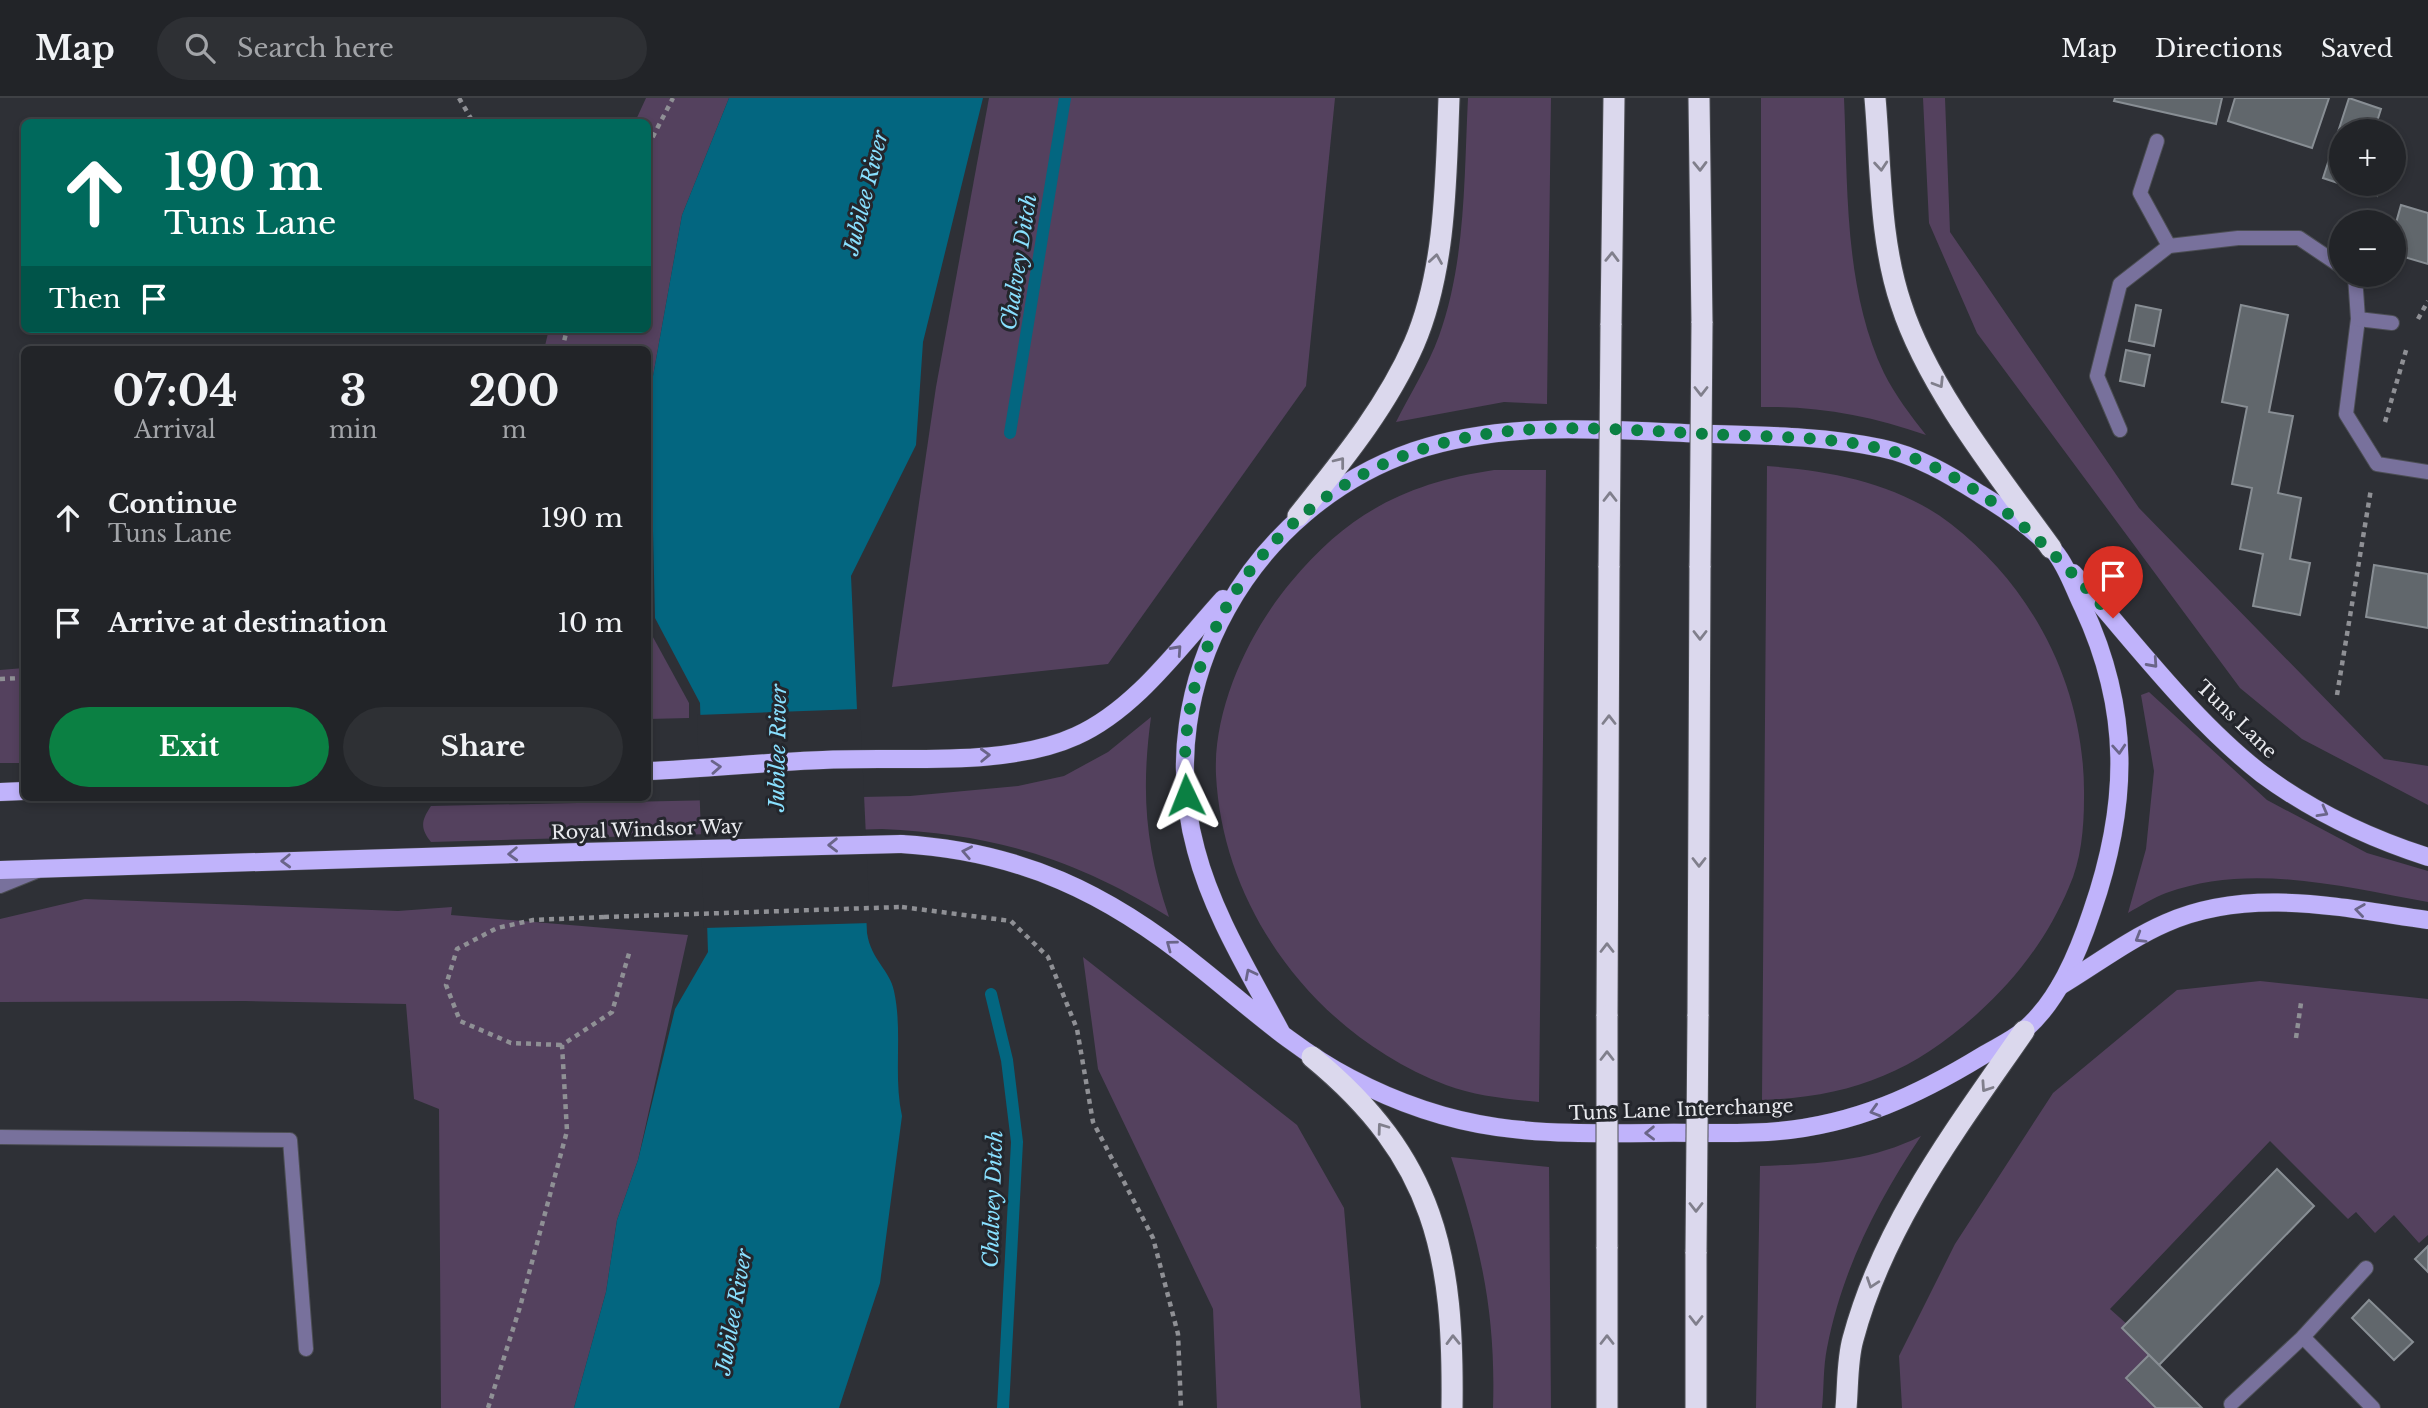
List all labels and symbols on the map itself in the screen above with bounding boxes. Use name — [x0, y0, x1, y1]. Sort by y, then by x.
water label: Jubilee River — [838, 127, 894, 259]
one-way arrow — [1692, 161, 1708, 172]
one-way arrow — [1873, 161, 1888, 172]
water label: Chalvey Ditch — [995, 192, 1043, 332]
one-way arrow — [1604, 251, 1620, 262]
one-way arrow — [1428, 253, 1443, 265]
one-way arrow — [1930, 375, 1943, 388]
one-way arrow — [1693, 386, 1709, 397]
one-way arrow — [1332, 458, 1345, 470]
one-way arrow — [1602, 492, 1618, 502]
pin — [2083, 546, 2143, 618]
one-way arrow — [1692, 630, 1708, 640]
one-way arrow — [1169, 645, 1181, 658]
one-way arrow — [2145, 655, 2157, 668]
street label: Tuns Lane — [2192, 676, 2281, 763]
water label: Jubilee River — [764, 683, 792, 813]
one-way arrow — [1601, 714, 1617, 725]
one-way arrow — [2112, 744, 2127, 755]
one-way arrow — [979, 748, 990, 763]
position arrow — [1149, 758, 1223, 832]
one-way arrow — [710, 760, 721, 775]
one-way arrow — [2315, 804, 2328, 817]
street label: Royal Windsor Way — [551, 815, 743, 844]
one-way arrow — [827, 838, 838, 853]
one-way arrow — [961, 845, 973, 860]
one-way arrow — [508, 846, 519, 861]
one-way arrow — [280, 853, 291, 869]
one-way arrow — [1691, 857, 1707, 868]
one-way arrow — [2355, 903, 2366, 918]
one-way arrow — [2135, 930, 2148, 943]
one-way arrow — [1167, 941, 1179, 953]
one-way arrow — [1599, 942, 1615, 952]
one-way arrow — [1245, 969, 1259, 981]
one-way arrow — [1599, 1051, 1615, 1061]
one-way arrow — [1981, 1079, 1994, 1092]
street label: Tuns Lane Interchange — [1568, 1094, 1794, 1125]
one-way arrow — [1869, 1103, 1881, 1118]
one-way arrow — [1378, 1123, 1390, 1136]
one-way arrow — [1644, 1125, 1654, 1141]
water label: Chalvey Ditch — [978, 1130, 1008, 1268]
one-way arrow — [1688, 1202, 1704, 1213]
water label: Jubilee River — [710, 1246, 758, 1378]
one-way arrow — [1866, 1276, 1880, 1289]
one-way arrow — [1688, 1315, 1704, 1326]
one-way arrow — [1445, 1334, 1460, 1345]
one-way arrow — [1599, 1334, 1615, 1345]

